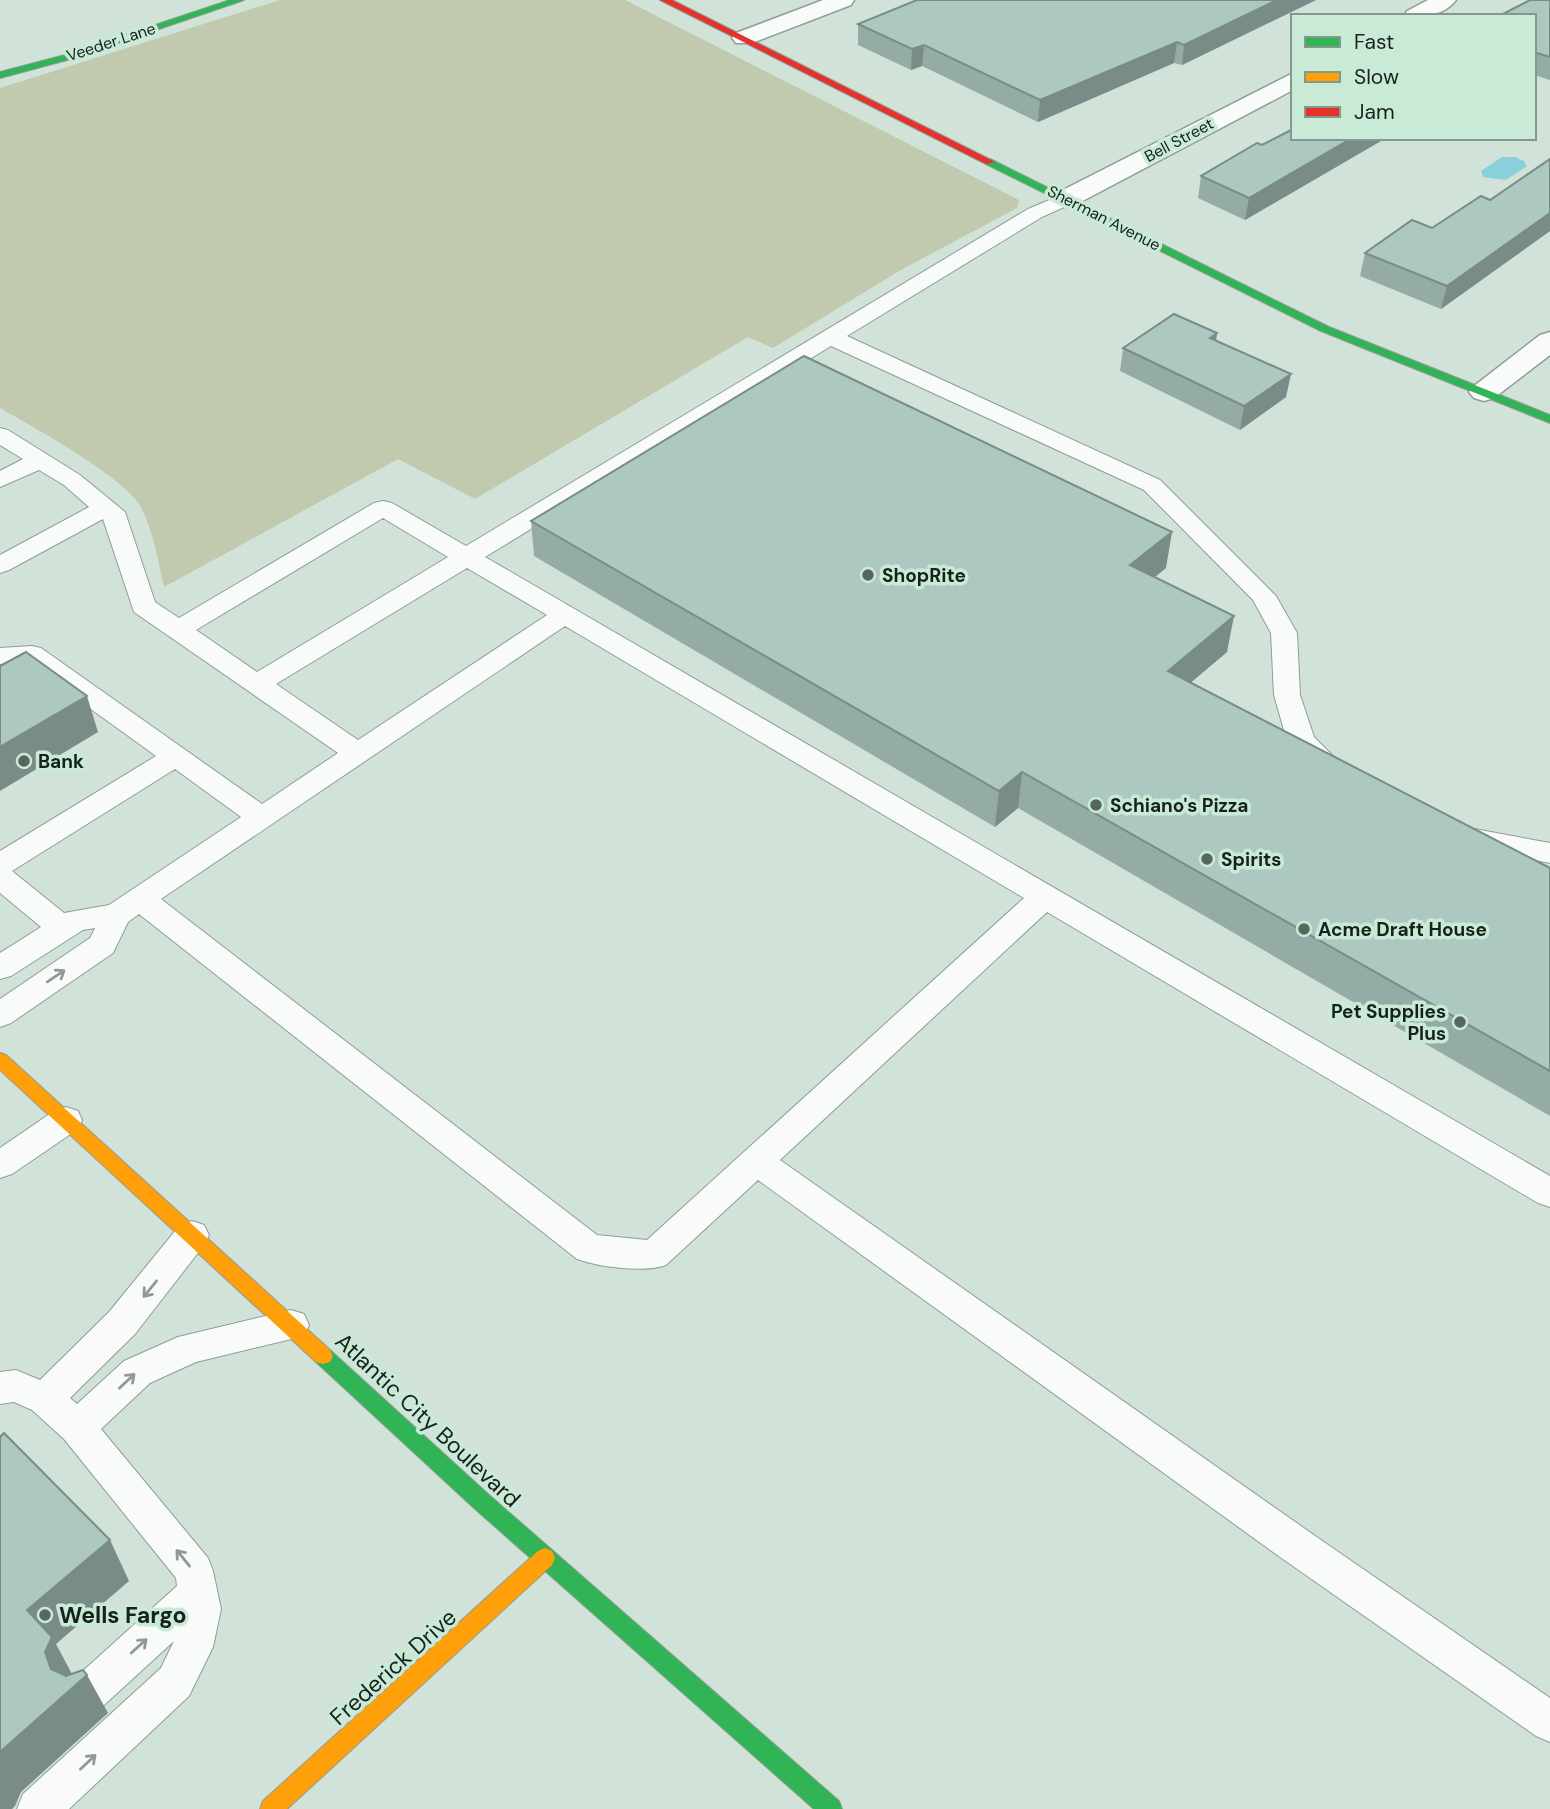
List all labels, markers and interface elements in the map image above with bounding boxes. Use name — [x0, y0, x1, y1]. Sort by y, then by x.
legend — [1291, 14, 1536, 140]
street label: Veeder Lane — [64, 18, 158, 66]
text: Fast — [1354, 28, 1394, 56]
text: Slow — [1354, 63, 1399, 91]
text: Jam — [1354, 98, 1395, 126]
street label: Bell Street — [1141, 113, 1217, 167]
street label: Sherman Avenue — [1044, 180, 1164, 256]
place label: ShopRite — [882, 563, 966, 588]
marker: ShopRite — [860, 567, 876, 583]
place label: Bank — [38, 749, 84, 774]
marker: Bank — [16, 753, 32, 769]
place label: Schiano's Pizza — [1110, 793, 1248, 818]
marker: Schiano's Pizza — [1088, 797, 1104, 813]
place label: Spirits — [1221, 847, 1281, 872]
marker: Spirits — [1199, 851, 1215, 867]
place label: Acme Draft House — [1318, 917, 1487, 942]
marker: Acme Draft House — [1296, 921, 1312, 937]
one-way arrow — [46, 969, 65, 984]
place label: Pet Supplies Plus — [1331, 999, 1446, 1046]
marker: Pet Supplies Plus — [1452, 1014, 1468, 1030]
one-way arrow — [142, 1279, 157, 1297]
street label: Atlantic City Boulevard — [329, 1326, 527, 1514]
one-way arrow — [118, 1373, 136, 1389]
one-way arrow — [175, 1549, 191, 1567]
place label: Wells Fargo — [59, 1600, 187, 1630]
street label: Frederick Drive — [323, 1602, 463, 1732]
marker: Wells Fargo — [37, 1607, 53, 1623]
one-way arrow — [130, 1638, 148, 1654]
one-way arrow — [79, 1754, 96, 1771]

